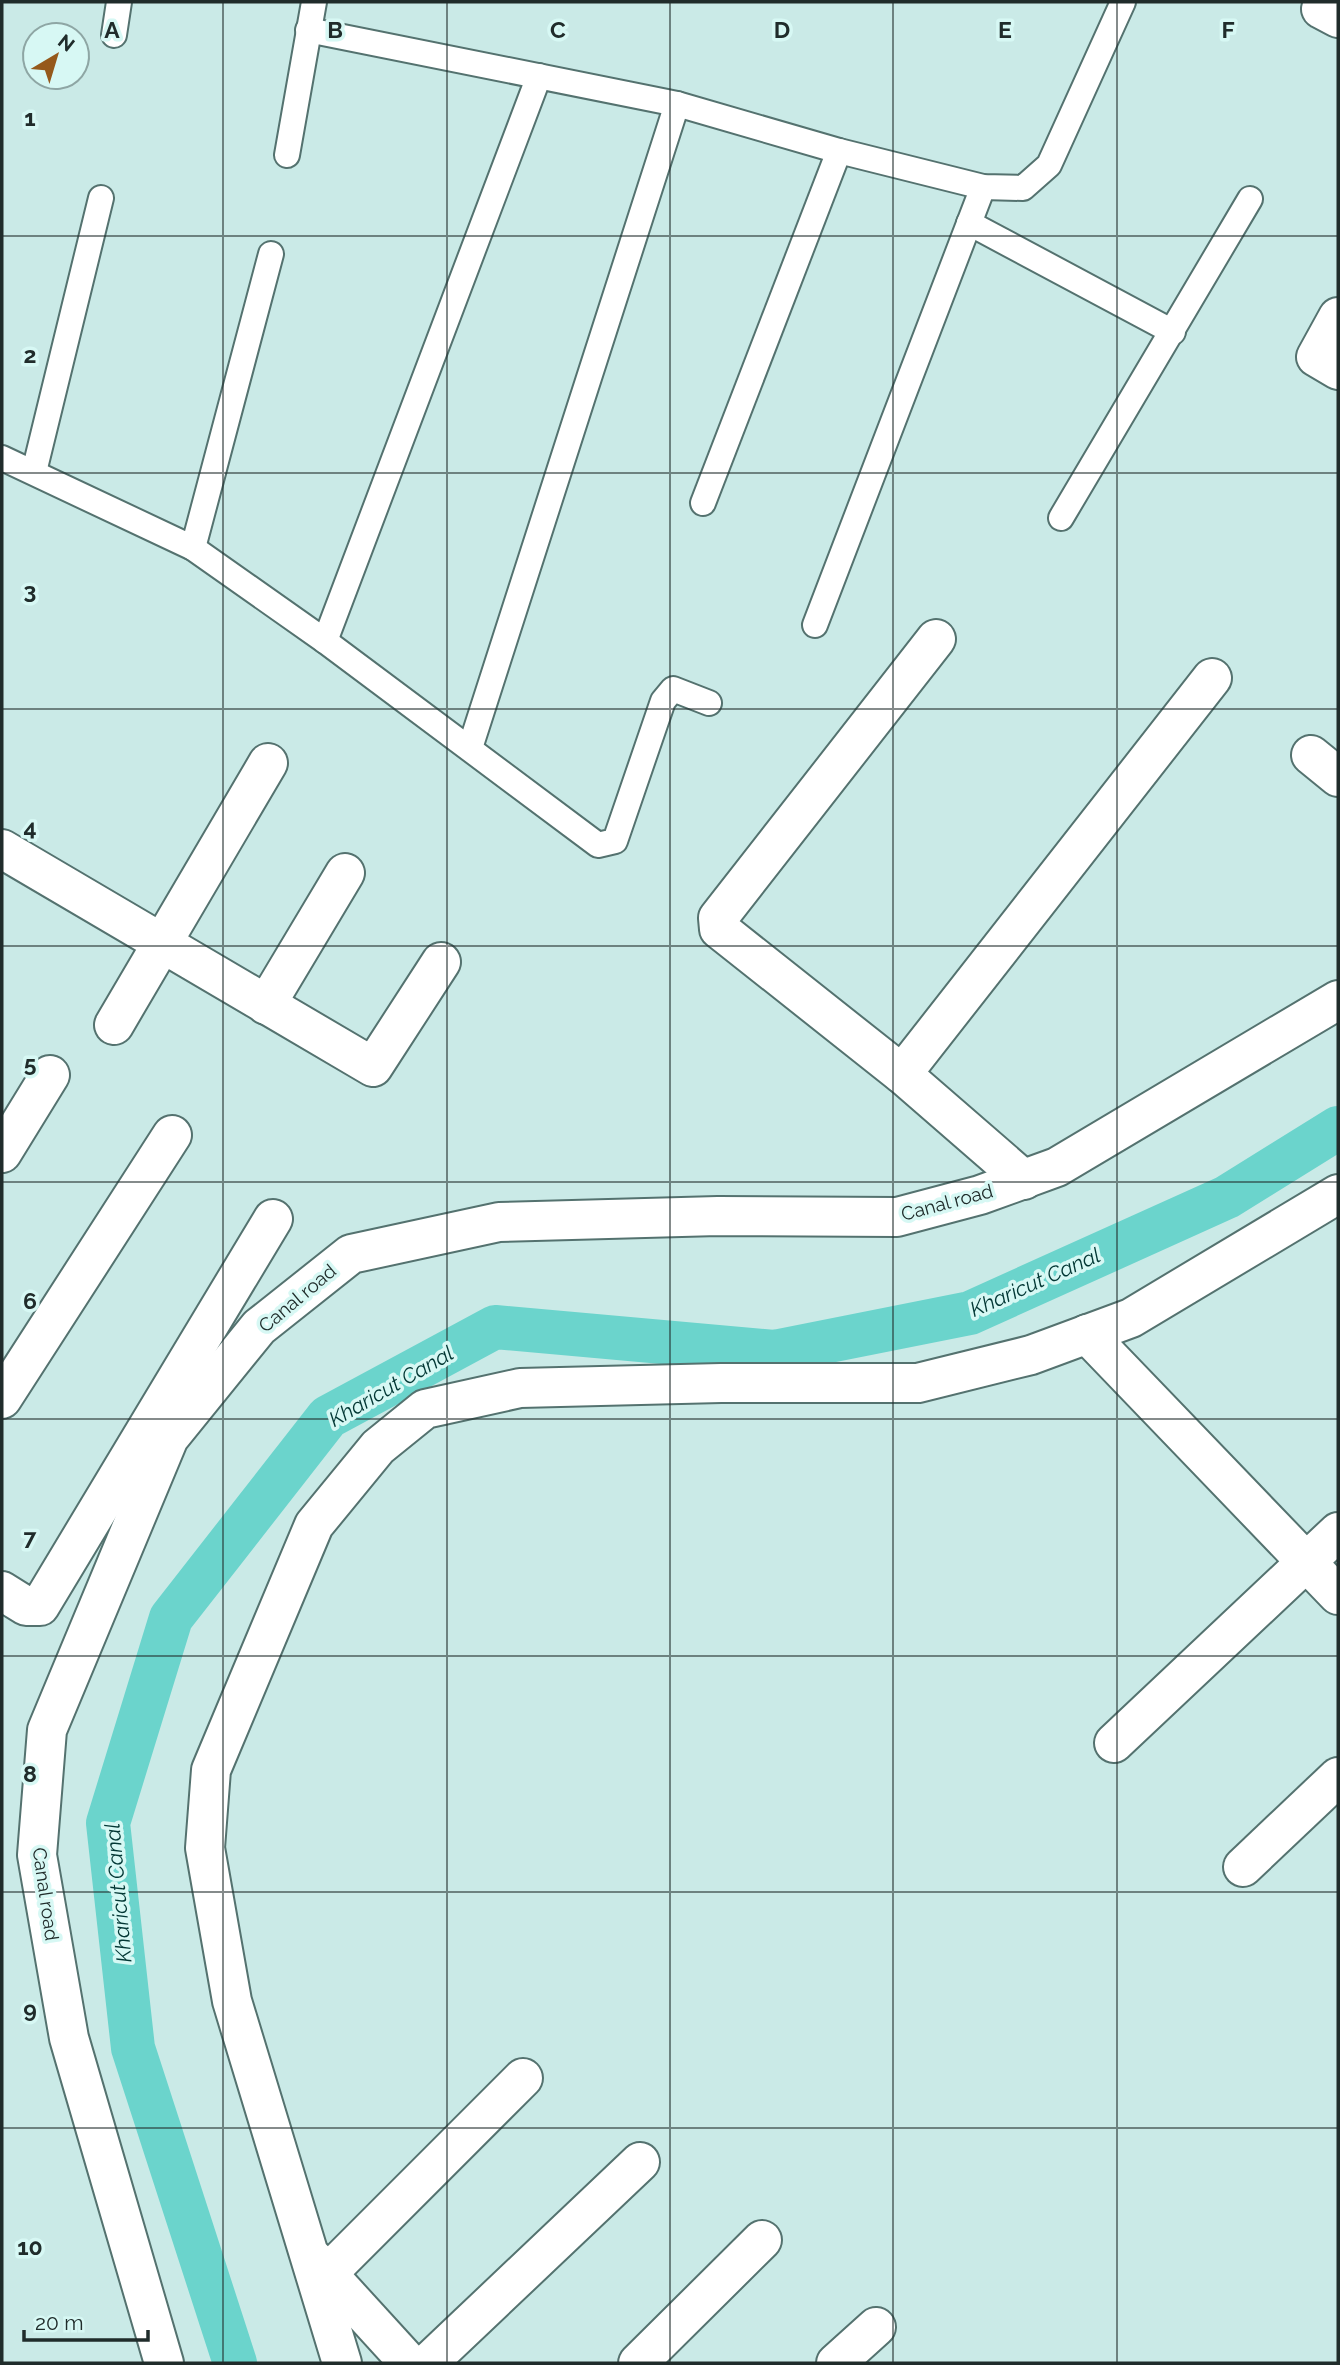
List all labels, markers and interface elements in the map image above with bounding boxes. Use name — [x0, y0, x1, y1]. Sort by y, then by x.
text: A — [104, 16, 120, 43]
text: B — [327, 16, 343, 43]
text: C — [550, 16, 566, 43]
text: D — [774, 16, 790, 43]
text: E — [998, 16, 1012, 43]
text: F — [1221, 16, 1235, 43]
north arrow — [21, 21, 91, 91]
text: N — [54, 29, 79, 56]
text: 1 — [24, 104, 36, 131]
text: 2 — [24, 341, 36, 368]
text: 3 — [24, 577, 36, 604]
text: 4 — [23, 814, 37, 841]
text: 5 — [24, 1050, 37, 1077]
street label: Canal road — [899, 1179, 995, 1225]
water label: Kharicut Canal — [966, 1242, 1104, 1322]
street label: Canal road — [254, 1259, 340, 1337]
text: 6 — [23, 1287, 37, 1314]
water label: Kharicut Canal — [324, 1340, 458, 1432]
text: 7 — [24, 1523, 37, 1550]
text: 8 — [23, 1760, 37, 1787]
water label: Kharicut Canal — [99, 1822, 137, 1964]
street label: Canal road — [29, 1846, 63, 1942]
text: 9 — [23, 1996, 37, 2023]
text: 10 — [17, 2233, 43, 2260]
scale bar — [24, 2298, 149, 2342]
text: 20 m — [35, 2310, 83, 2335]

